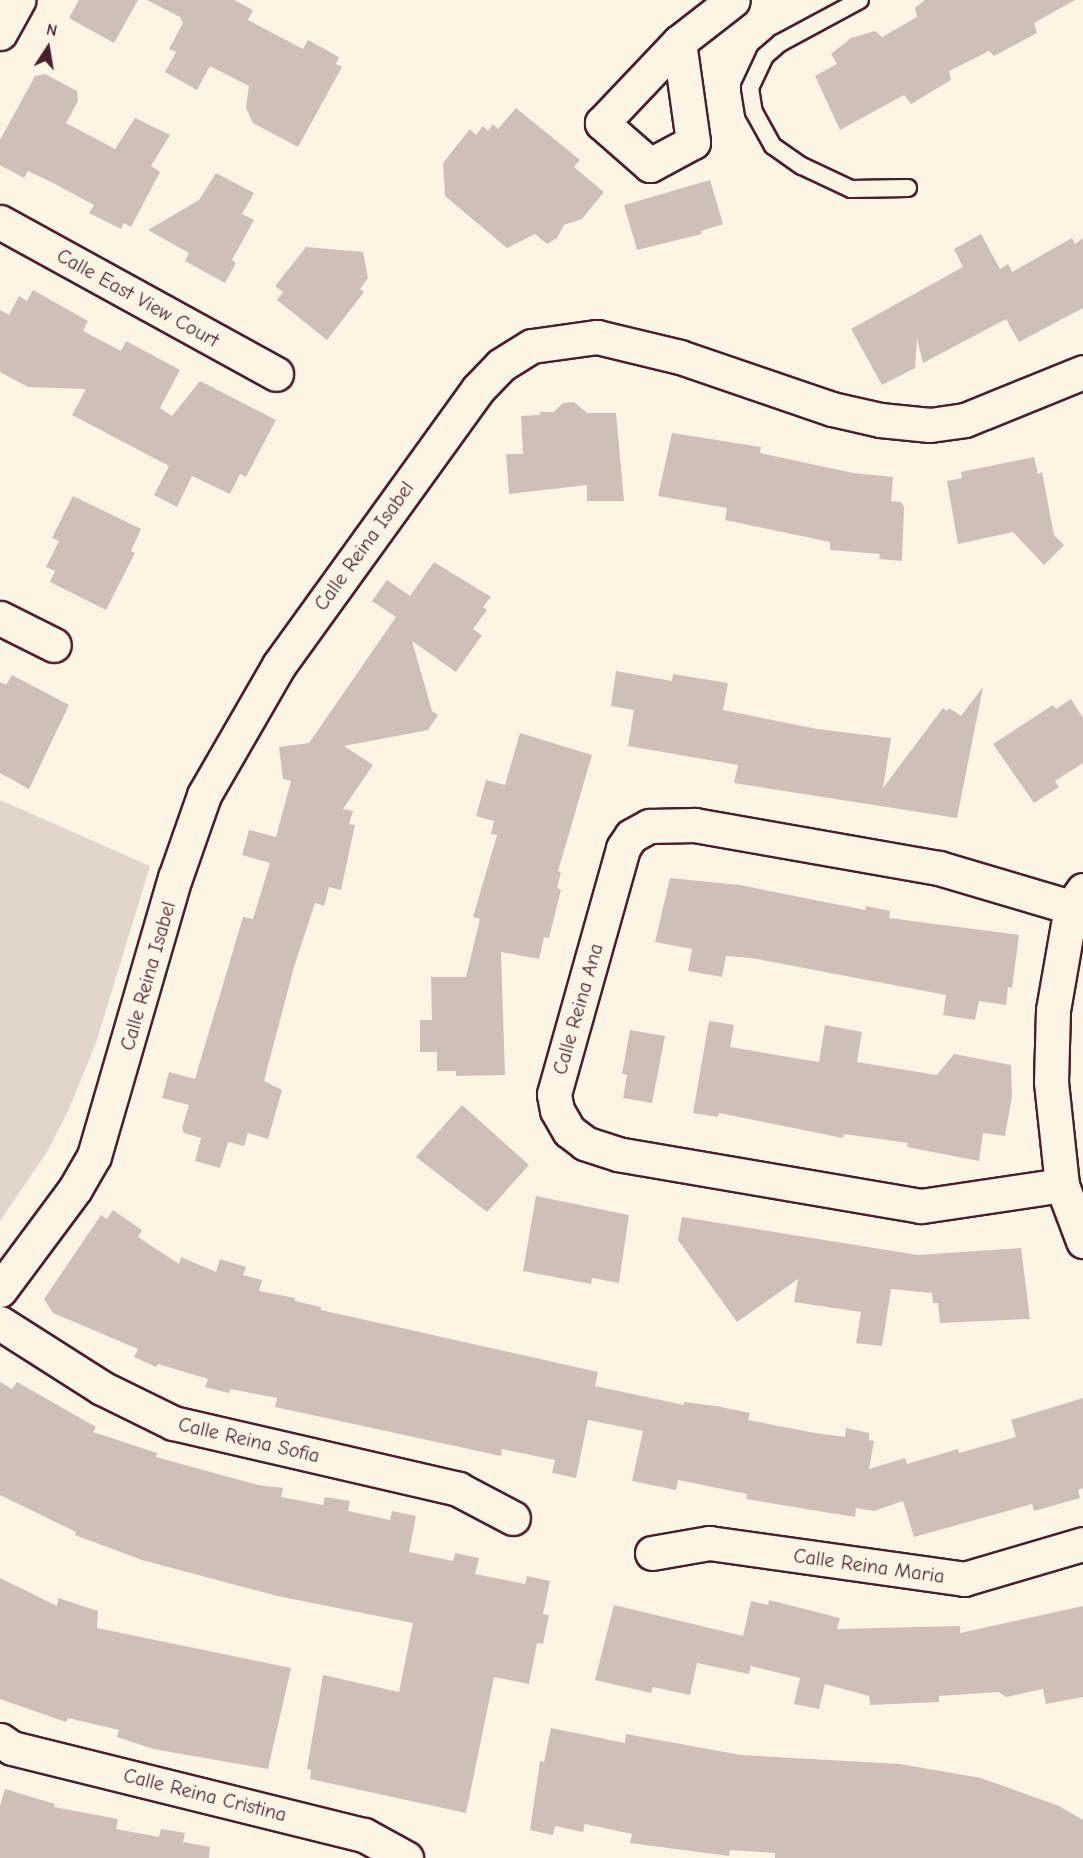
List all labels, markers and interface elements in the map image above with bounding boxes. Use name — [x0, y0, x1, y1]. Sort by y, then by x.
north arrow — [18, 18, 78, 78]
text: N — [45, 21, 59, 40]
street label: Calle East View Court — [53, 243, 223, 353]
street label: Calle Reina Isabel — [309, 477, 419, 615]
street label: Calle Reina Isabel — [115, 899, 181, 1053]
street label: Calle Reina Ana — [548, 941, 608, 1077]
street label: Calle Reina Sofia — [176, 1412, 322, 1468]
street label: Calle Reina Maria — [792, 1544, 946, 1588]
street label: Calle Reina Cristina — [121, 1763, 289, 1827]

